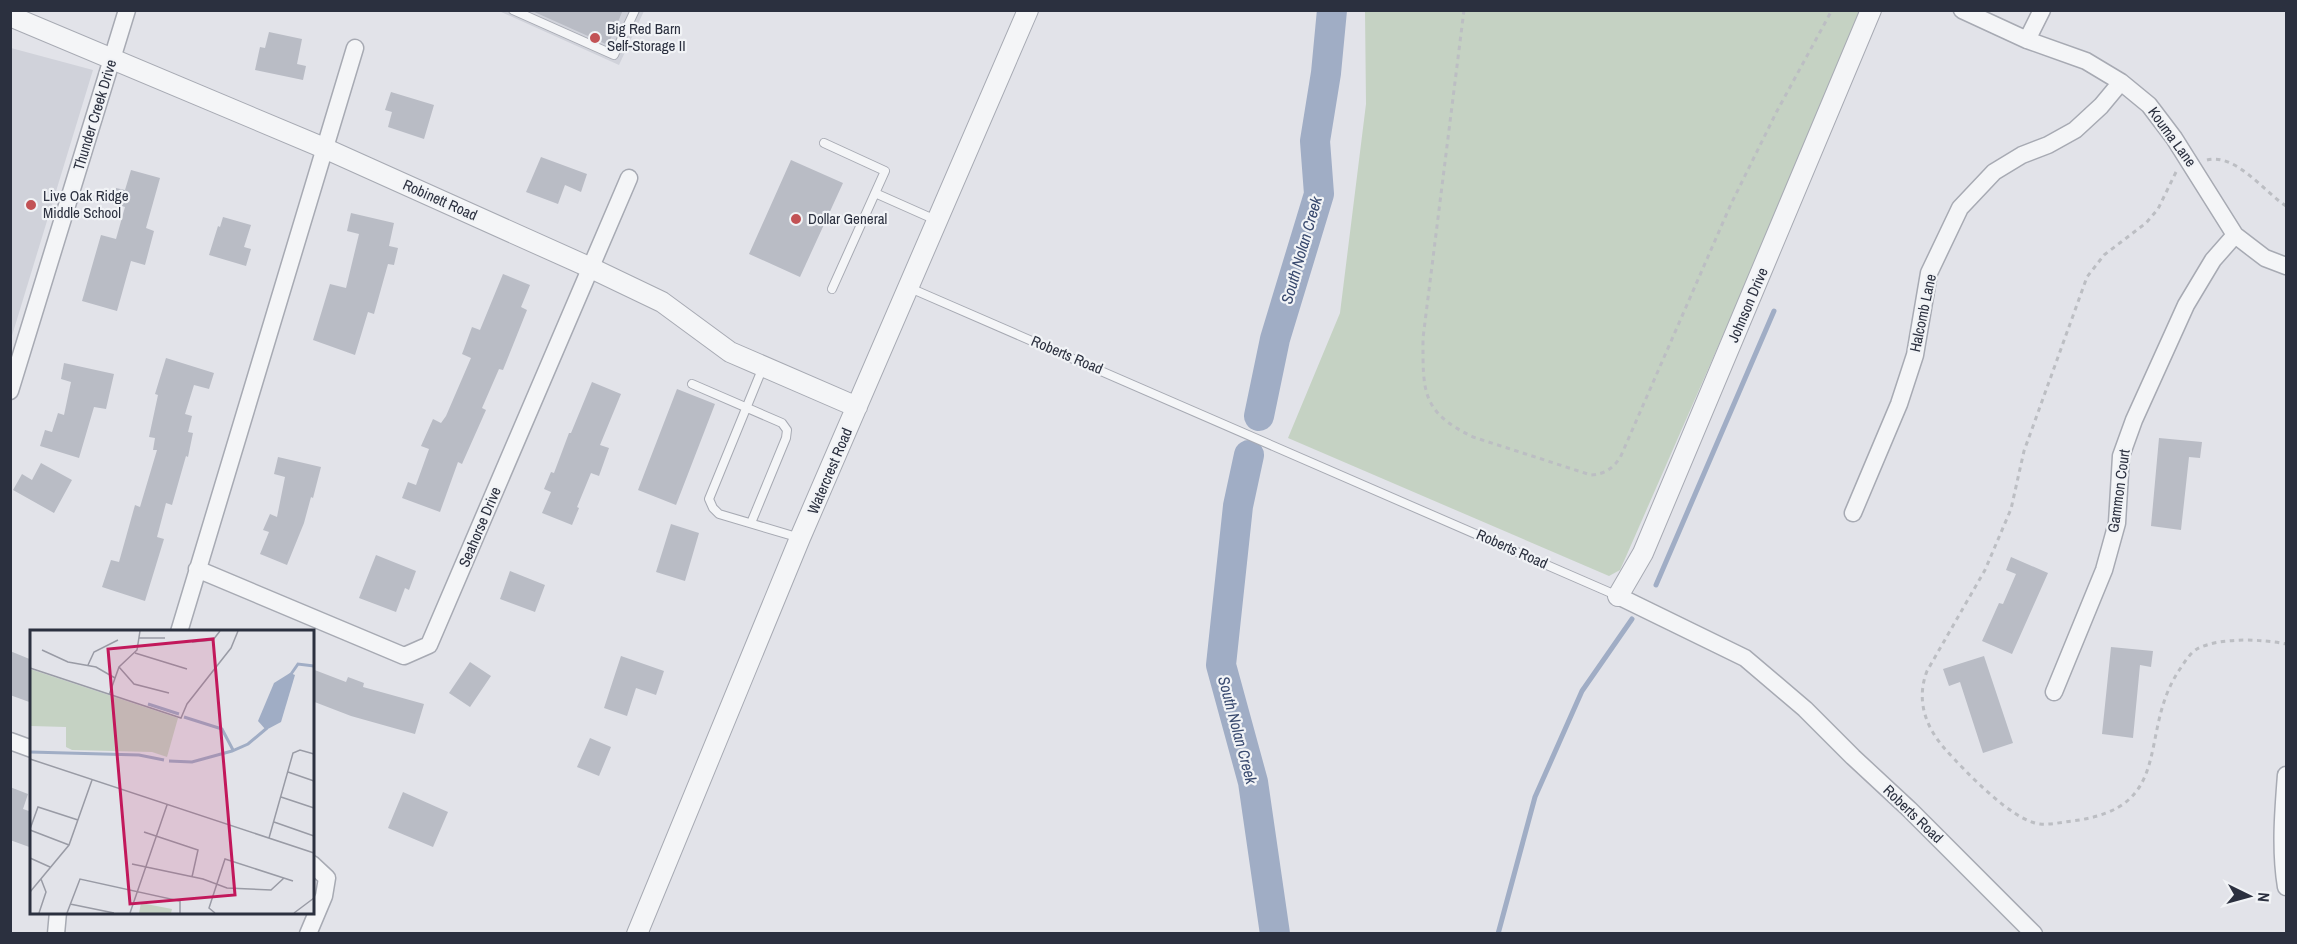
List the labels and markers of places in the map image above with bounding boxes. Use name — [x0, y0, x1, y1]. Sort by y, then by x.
place label: Big Red Barn Self-Storage II — [607, 18, 686, 56]
marker: Big Red Barn Self-Storage II — [588, 31, 602, 45]
place label: Live Oak Ridge Middle School — [43, 185, 129, 223]
marker: Live Oak Ridge Middle School — [24, 198, 38, 212]
place label: Dollar General — [808, 208, 887, 229]
marker: Dollar General — [789, 212, 803, 226]

